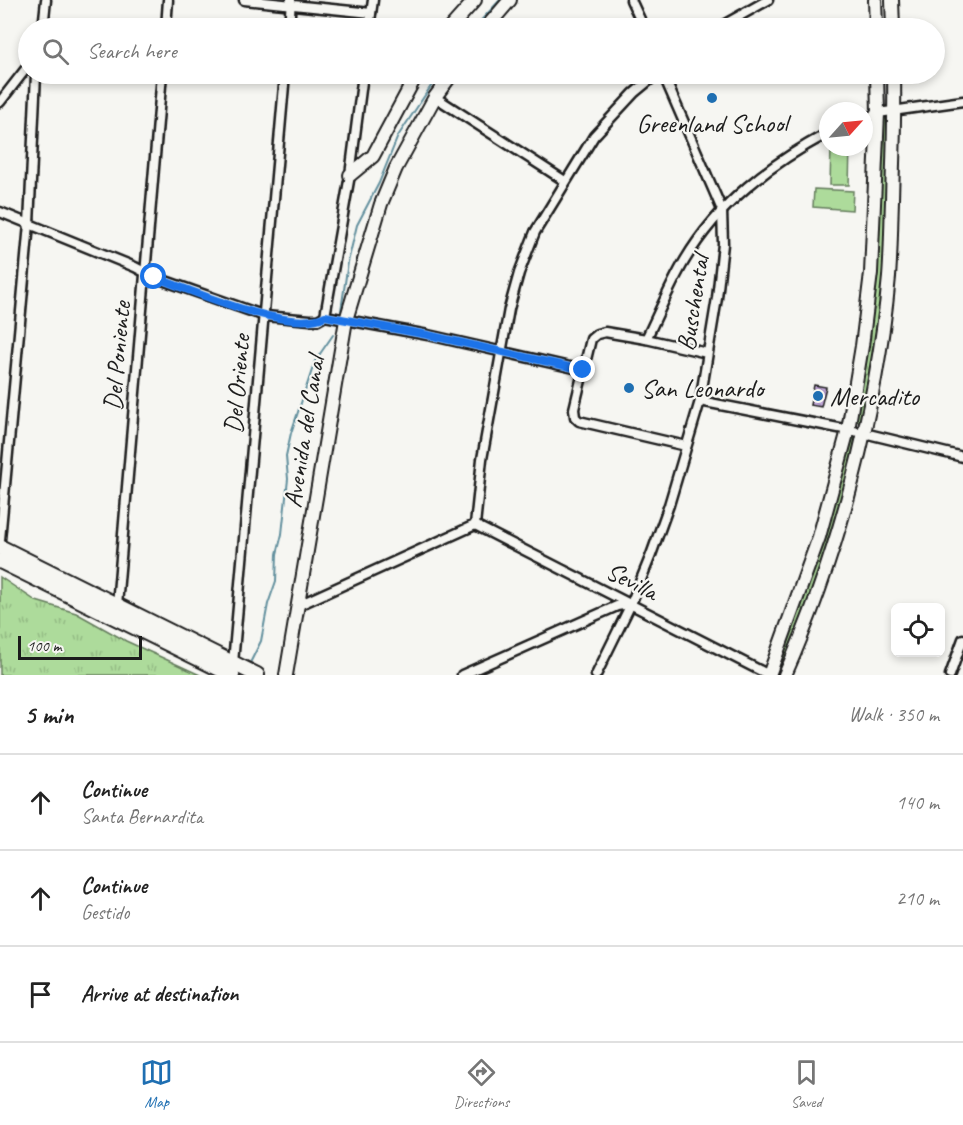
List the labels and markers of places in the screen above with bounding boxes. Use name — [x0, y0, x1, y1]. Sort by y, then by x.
marker: Greenland School — [705, 91, 719, 105]
place label: Greenland School — [636, 107, 792, 140]
place label: San Leonardo — [641, 372, 766, 405]
place label: Mercadito — [830, 380, 921, 413]
marker: San Leonardo — [622, 381, 636, 395]
marker: Mercadito — [811, 389, 825, 403]

